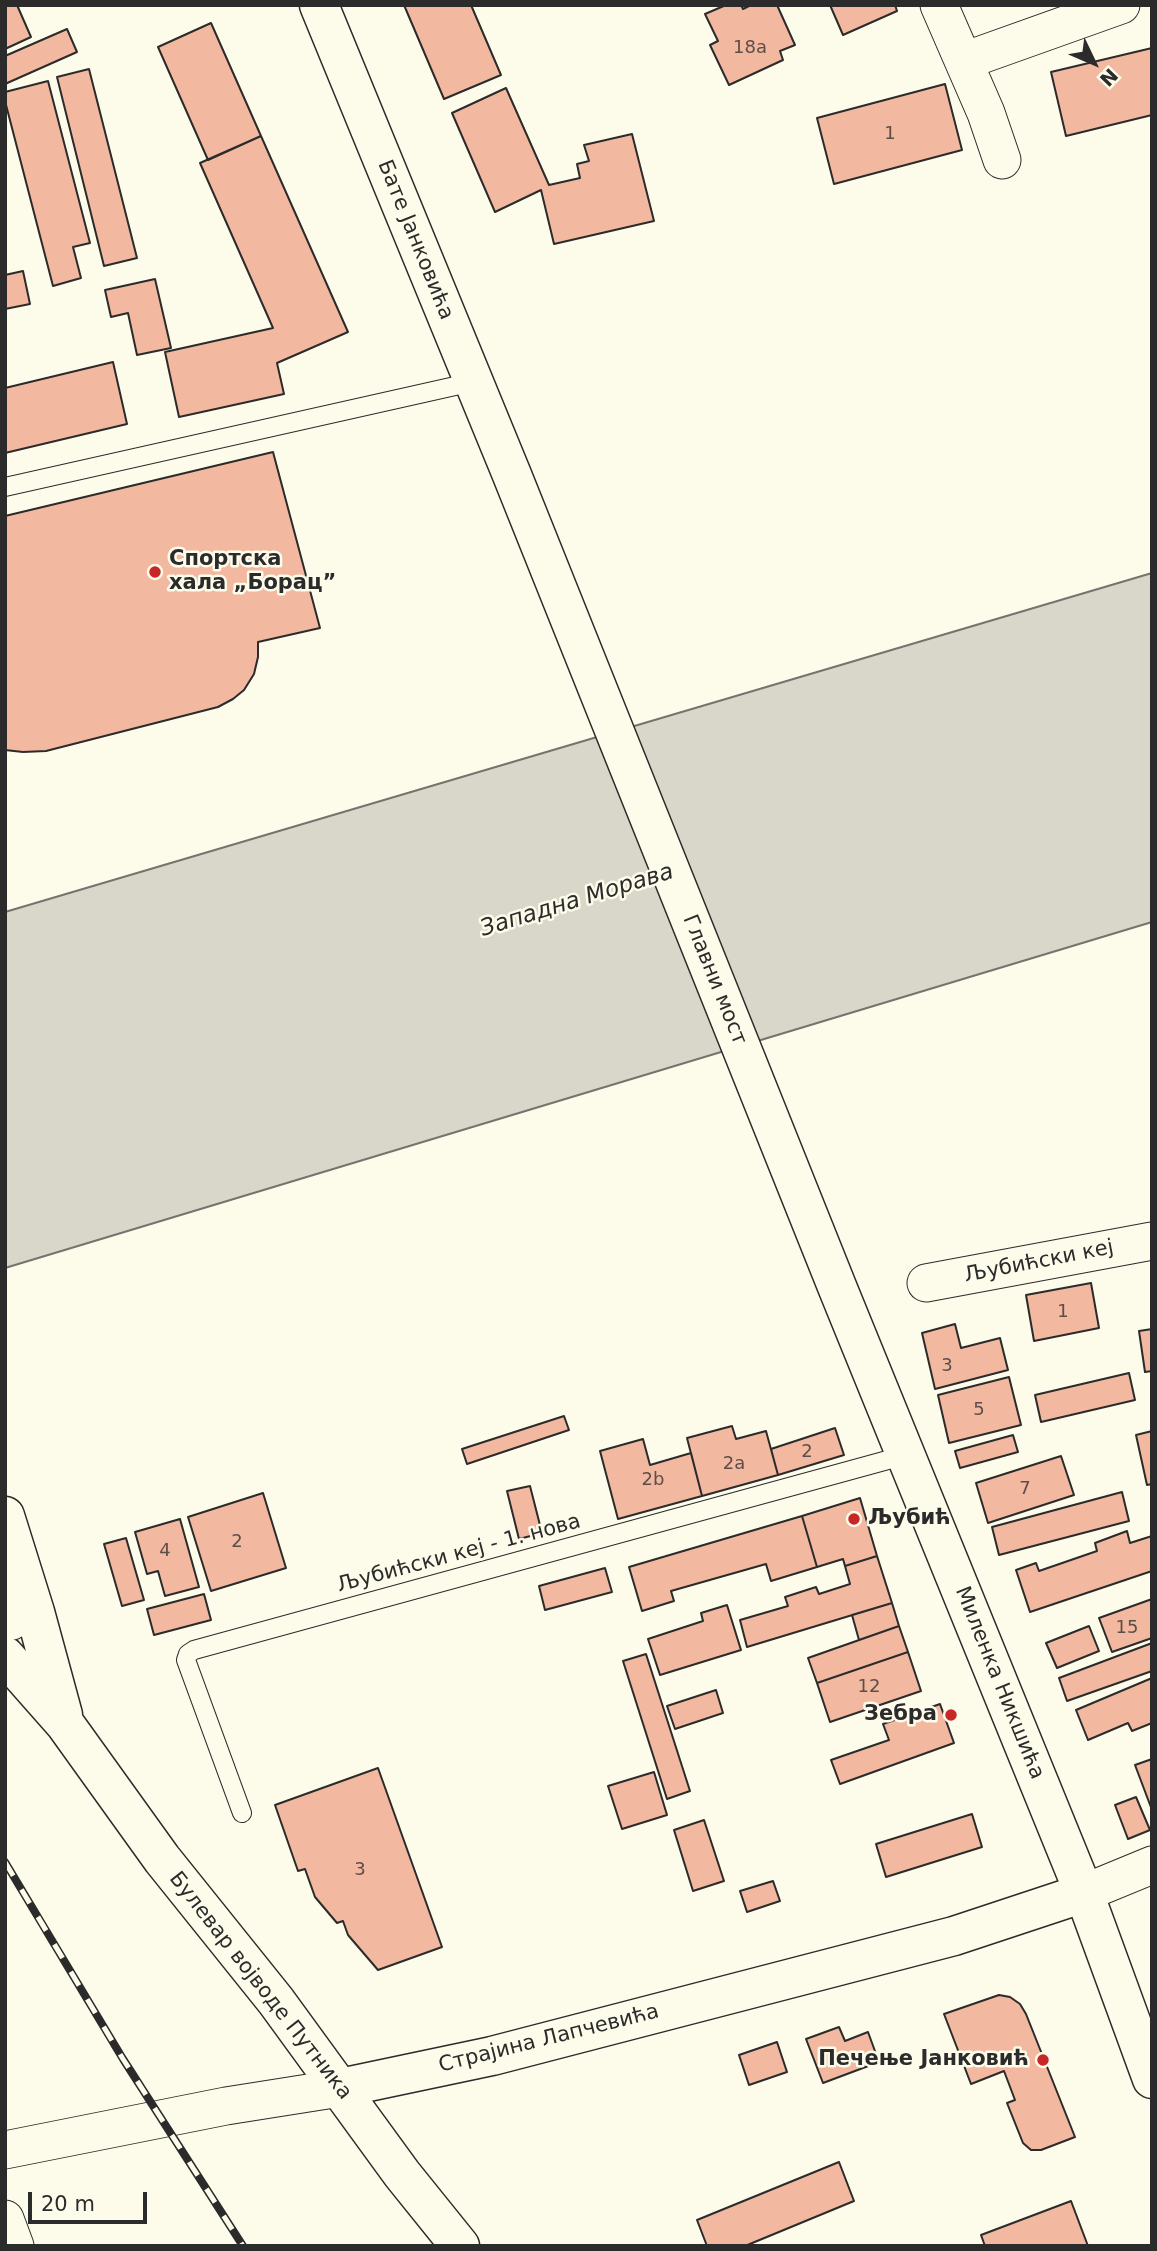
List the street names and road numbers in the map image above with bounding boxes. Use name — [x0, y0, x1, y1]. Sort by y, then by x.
street label: Бате Јанковића — [371, 156, 459, 324]
street label: Главни мост — [676, 911, 752, 1049]
street label: Љубићски кеј — [962, 1235, 1116, 1289]
street label: Љубићски кеј - 1. нова — [334, 1509, 584, 1599]
street label: Миленка Никшића — [949, 1583, 1049, 1783]
street label: Булевар војводе Путника — [163, 1867, 357, 2105]
street label: Страјина Лапчевића — [436, 1999, 662, 2079]

